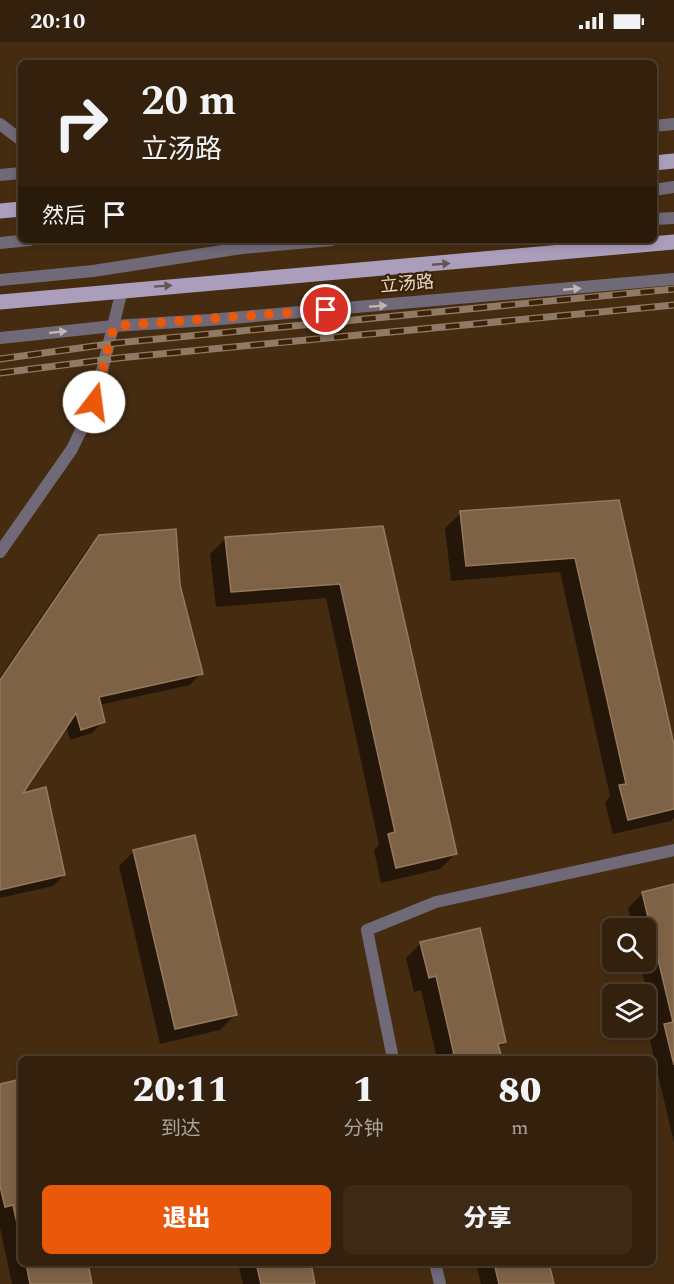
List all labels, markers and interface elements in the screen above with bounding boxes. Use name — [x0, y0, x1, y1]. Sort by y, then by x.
text: 20:10 — [30, 5, 85, 38]
text: 20 m — [141, 70, 236, 133]
icon: right — [42, 84, 120, 162]
text: 立汤路 — [141, 129, 222, 171]
icon: arrive — [98, 198, 131, 231]
text: 然后 — [42, 200, 86, 233]
one-way arrow — [431, 259, 450, 268]
street label: 立汤路 — [379, 268, 435, 300]
one-way arrow — [153, 282, 172, 291]
pin — [300, 284, 351, 335]
one-way arrow — [563, 284, 582, 294]
icon: arrive — [309, 293, 342, 326]
one-way arrow — [369, 301, 388, 311]
one-way arrow — [49, 327, 68, 337]
position arrow — [62, 370, 126, 434]
map controls — [602, 918, 656, 1038]
button: search — [602, 918, 656, 972]
button: layers — [602, 984, 656, 1038]
text: 20:11 — [133, 1063, 229, 1118]
text: 1 — [353, 1063, 374, 1118]
text: 80 — [498, 1064, 541, 1119]
text: m — [511, 1113, 528, 1143]
text: 到达 — [161, 1114, 201, 1144]
text: 分钟 — [344, 1114, 384, 1144]
button: 退出 — [42, 1185, 331, 1254]
button: 分享 — [343, 1185, 632, 1254]

